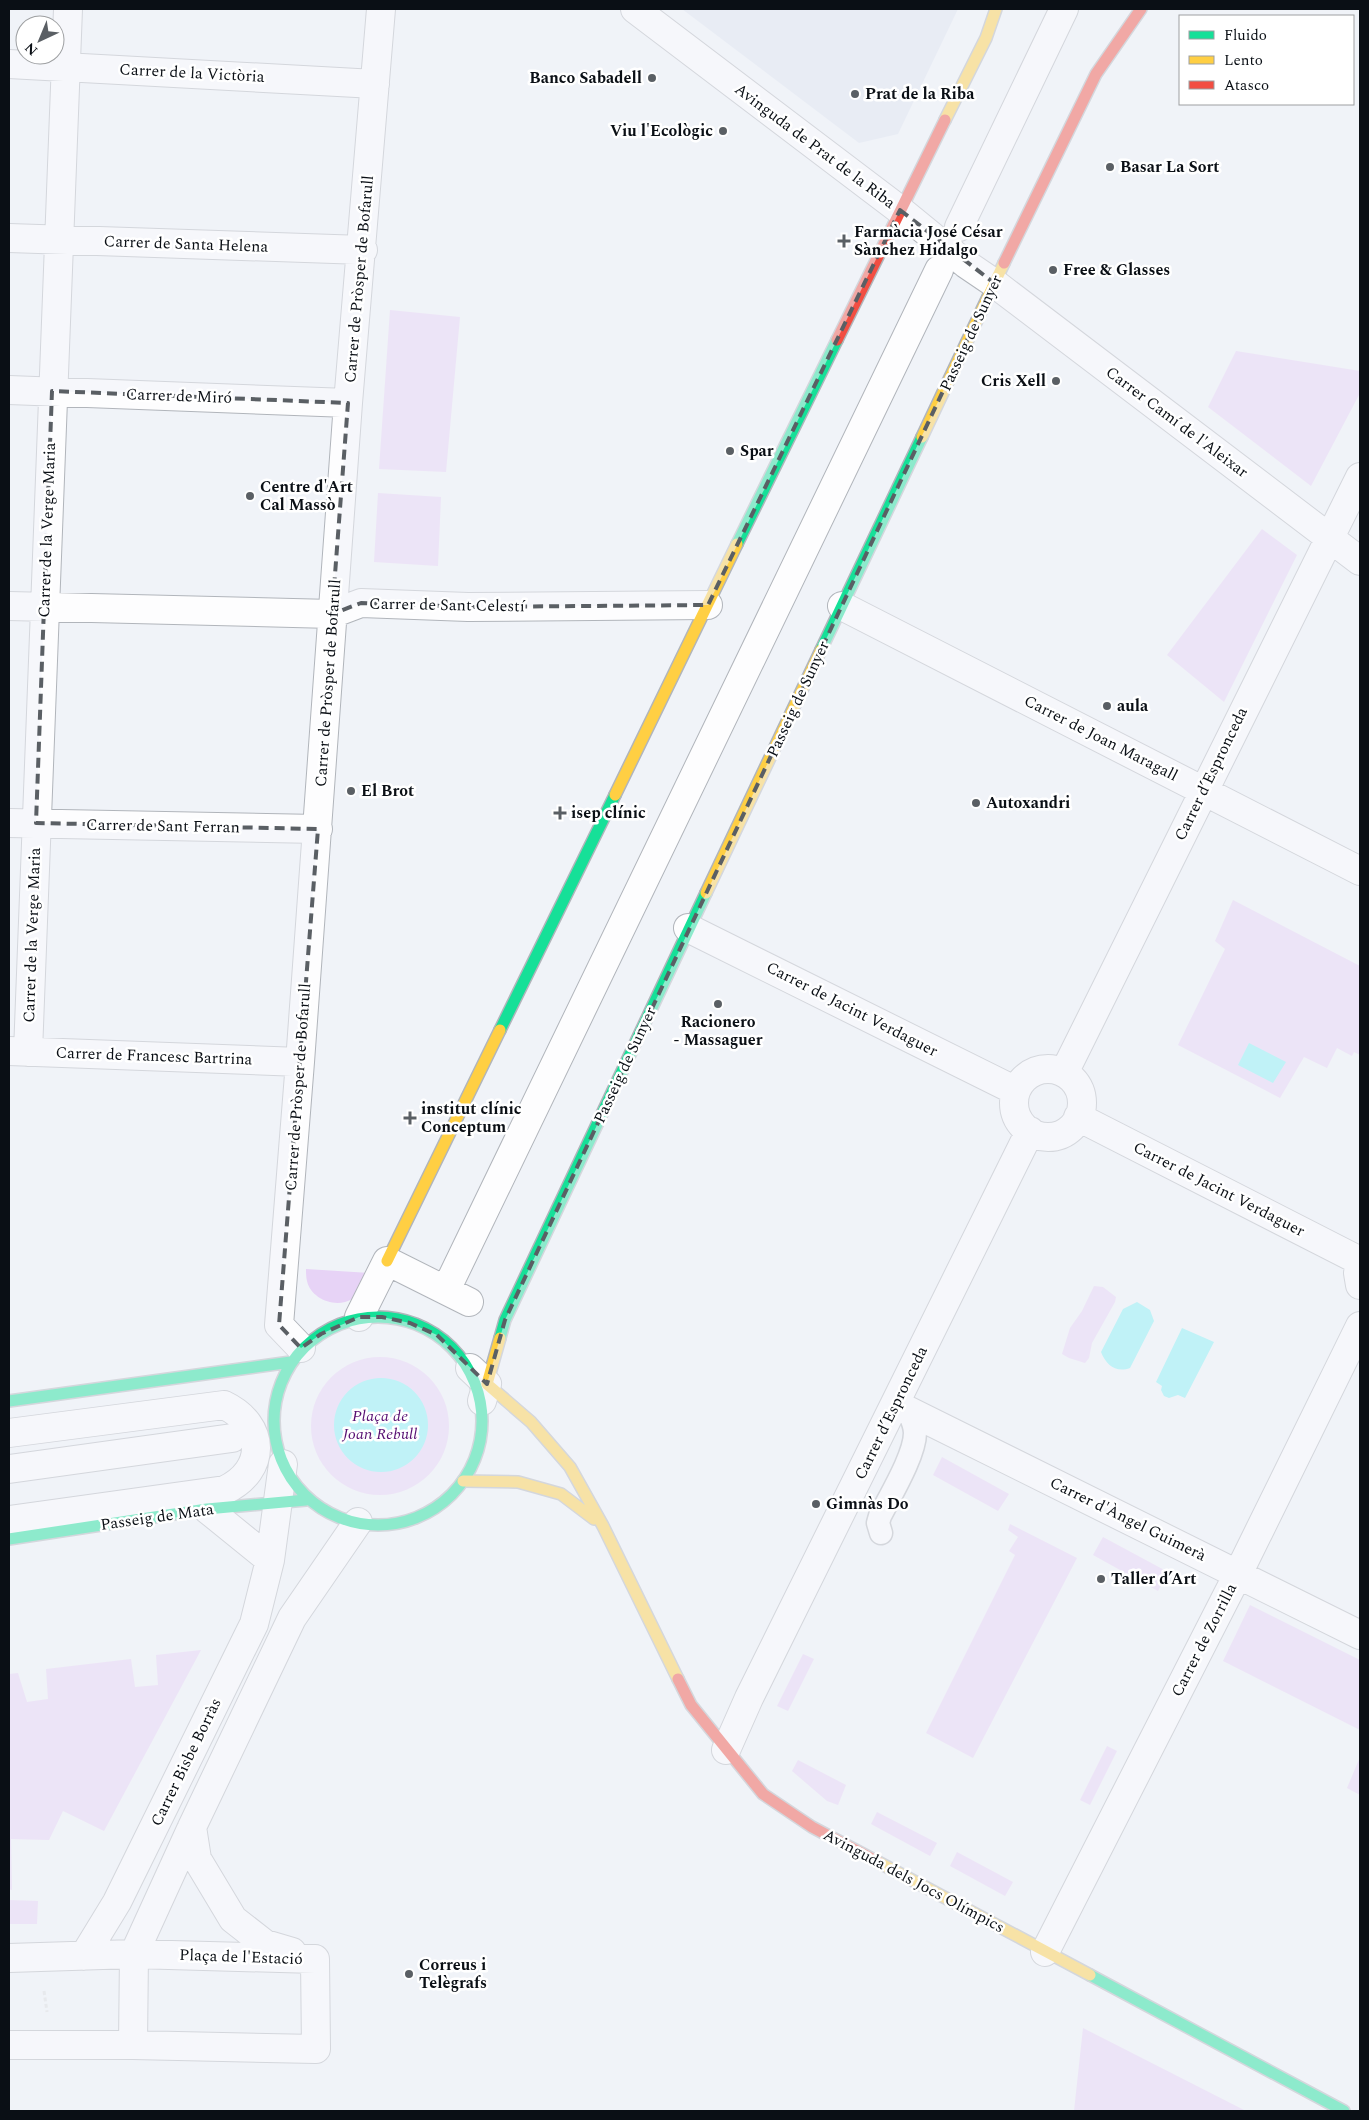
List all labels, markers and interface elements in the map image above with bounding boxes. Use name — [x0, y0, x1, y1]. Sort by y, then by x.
north arrow — [15, 15, 65, 65]
legend — [1179, 15, 1354, 105]
text: Fluido — [1224, 24, 1267, 47]
text: N — [20, 37, 43, 61]
text: Lento — [1224, 49, 1263, 72]
street label: Carrer de la Victòria — [119, 57, 265, 89]
place label: Banco Sabadell — [529, 66, 642, 90]
marker: Banco Sabadell — [646, 72, 658, 84]
text: Atasco — [1224, 74, 1269, 97]
street label: Avinguda de Prat de la Riba — [729, 77, 901, 215]
place label: Prat de la Riba — [865, 82, 975, 106]
marker: Prat de la Riba — [849, 88, 861, 100]
place label: Viu l'Ecològic — [610, 119, 713, 143]
marker: Viu l'Ecològic — [717, 125, 729, 137]
place label: Basar La Sort — [1120, 155, 1220, 179]
marker: Basar La Sort — [1104, 161, 1116, 173]
street label: Carrer de Pròsper de Bofarull — [338, 174, 380, 384]
place label: Farmàcia José César Sànchez Hidalgo — [854, 220, 1003, 262]
street label: Carrer de Santa Helena — [103, 229, 269, 259]
marker: Farmàcia José César Sànchez Hidalgo — [838, 235, 850, 247]
place label: Free & Glasses — [1063, 258, 1170, 282]
marker: Free & Glasses — [1047, 264, 1059, 276]
street label: Passeig de Sunyer — [934, 271, 1008, 395]
street label: Carrer Camí de l'Aleixar — [1101, 360, 1253, 484]
place label: Cris Xell — [981, 369, 1046, 393]
marker: Cris Xell — [1050, 375, 1062, 387]
street label: Carrer de Miró — [125, 382, 233, 410]
place label: Spar — [740, 439, 774, 463]
street label: Carrer de la Verge Maria — [32, 442, 62, 618]
marker: Spar — [724, 445, 736, 457]
place label: Centre d'Art Cal Massò — [260, 475, 353, 517]
marker: Centre d'Art Cal Massò — [244, 490, 256, 502]
street label: Carrer de Pròsper de Bofarull — [309, 578, 347, 788]
street label: Carrer de Sant Celestí — [369, 592, 526, 618]
street label: Passeig de Sunyer — [761, 637, 835, 761]
street label: Carrer de Joan Maragall — [1020, 689, 1182, 787]
place label: aula — [1117, 694, 1149, 718]
marker: aula — [1101, 700, 1113, 712]
street label: Carrer d’Espronceda — [1168, 703, 1254, 845]
place label: El Brot — [361, 779, 414, 803]
marker: El Brot — [345, 785, 357, 797]
place label: Autoxandri — [986, 791, 1070, 815]
marker: Autoxandri — [970, 797, 982, 809]
place label: isep clínic — [571, 801, 646, 825]
marker: isep clínic — [553, 806, 567, 820]
street label: Carrer de Sant Ferran — [86, 813, 240, 839]
street label: Carrer de la Verge Maria — [17, 847, 47, 1023]
street label: Carrer de Jacint Verdaguer — [762, 955, 942, 1063]
street label: Carrer de Pròsper de Bofarull — [279, 982, 317, 1192]
marker: Racionero - Massaguer — [712, 998, 724, 1010]
street label: Passeig de Sunyer — [588, 1003, 662, 1127]
place label: Racionero - Massaguer — [674, 1010, 763, 1052]
street label: Carrer de Francesc Bartrina — [55, 1041, 253, 1071]
place label: institut clínic Conceptum — [421, 1097, 522, 1139]
marker: institut clínic Conceptum — [403, 1111, 417, 1125]
street label: Carrer de Jacint Verdaguer — [1129, 1135, 1309, 1243]
street label: Carrer d’Espronceda — [848, 1342, 934, 1484]
park label: Plaça de Joan Rebull — [342, 1404, 417, 1446]
street label: Carrer d'Àngel Guimerà — [1046, 1471, 1211, 1567]
place label: Gimnàs Do — [826, 1492, 909, 1516]
street label: Passeig de Mata — [99, 1497, 215, 1537]
marker: Gimnàs Do — [810, 1498, 822, 1510]
place label: Taller d’Art — [1111, 1567, 1196, 1591]
marker: Taller d’Art — [1095, 1573, 1107, 1585]
street label: Carrer de Zorrilla — [1165, 1579, 1243, 1701]
street label: Carrer Bisbe Borràs — [144, 1694, 228, 1830]
street label: Avinguda dels Jocs Olímpics — [819, 1823, 1009, 1939]
street label: Plaça de l'Estació — [179, 1943, 303, 1971]
place label: Correus i Telègrafs — [419, 1953, 487, 1995]
marker: Correus i Telègrafs — [403, 1968, 415, 1980]

